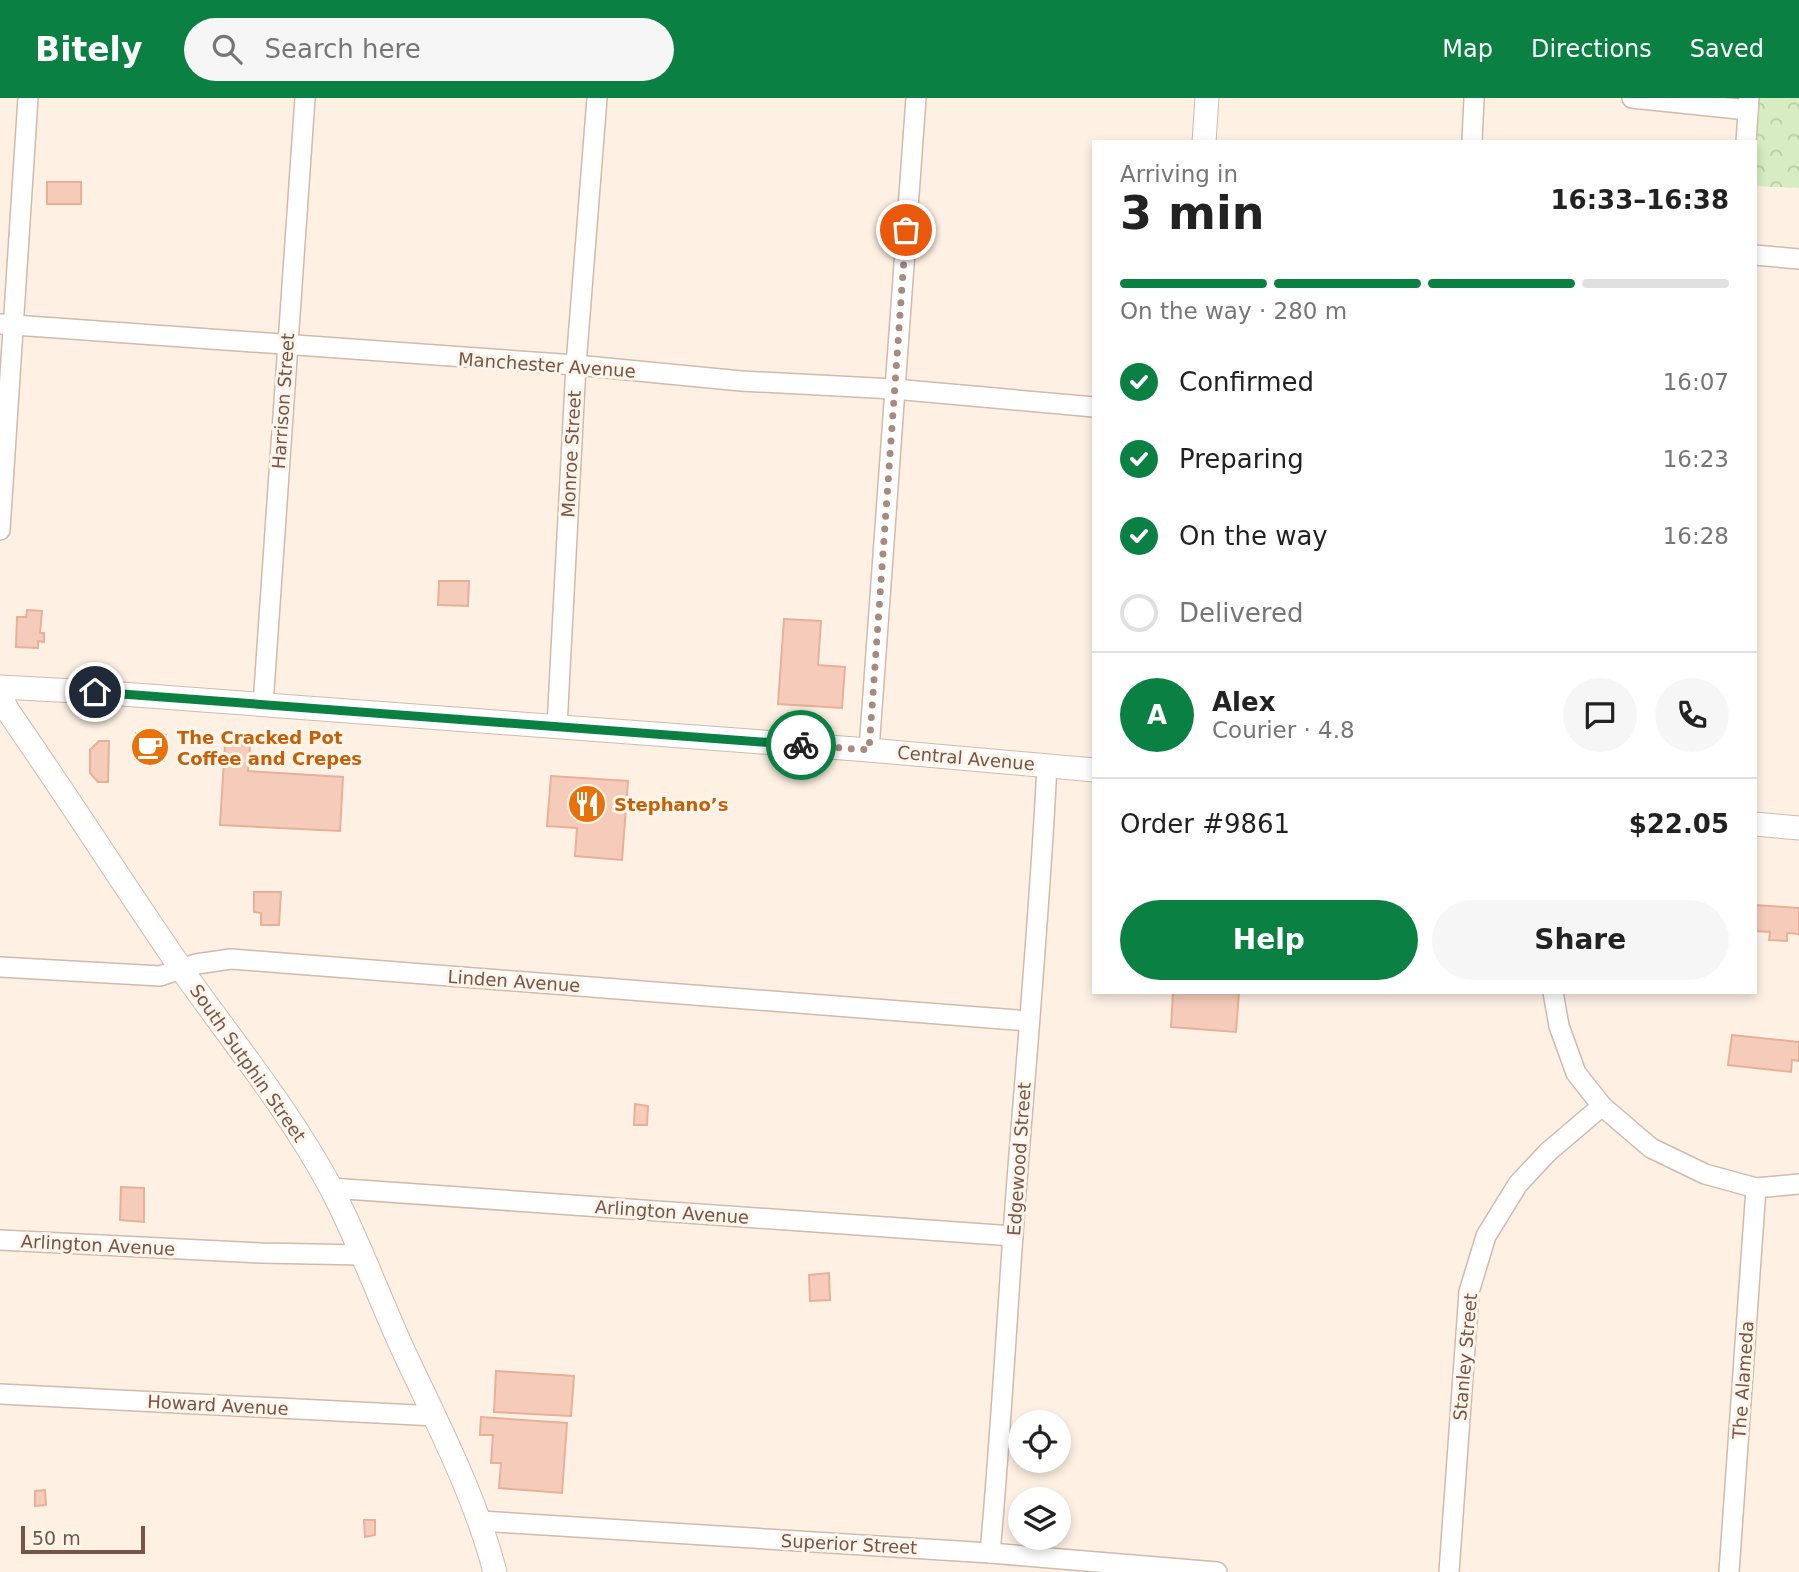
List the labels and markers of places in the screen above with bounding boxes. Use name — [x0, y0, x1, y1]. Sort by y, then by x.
pin — [876, 200, 936, 260]
pin — [65, 662, 125, 722]
cafe icon: The Cracked Pot Coffee and Crepes — [129, 726, 171, 768]
place label: The Cracked Pot Coffee and Crepes — [177, 727, 362, 769]
restaurant icon: Stephano’s — [566, 783, 608, 825]
place label: Stephano’s — [614, 794, 728, 815]

